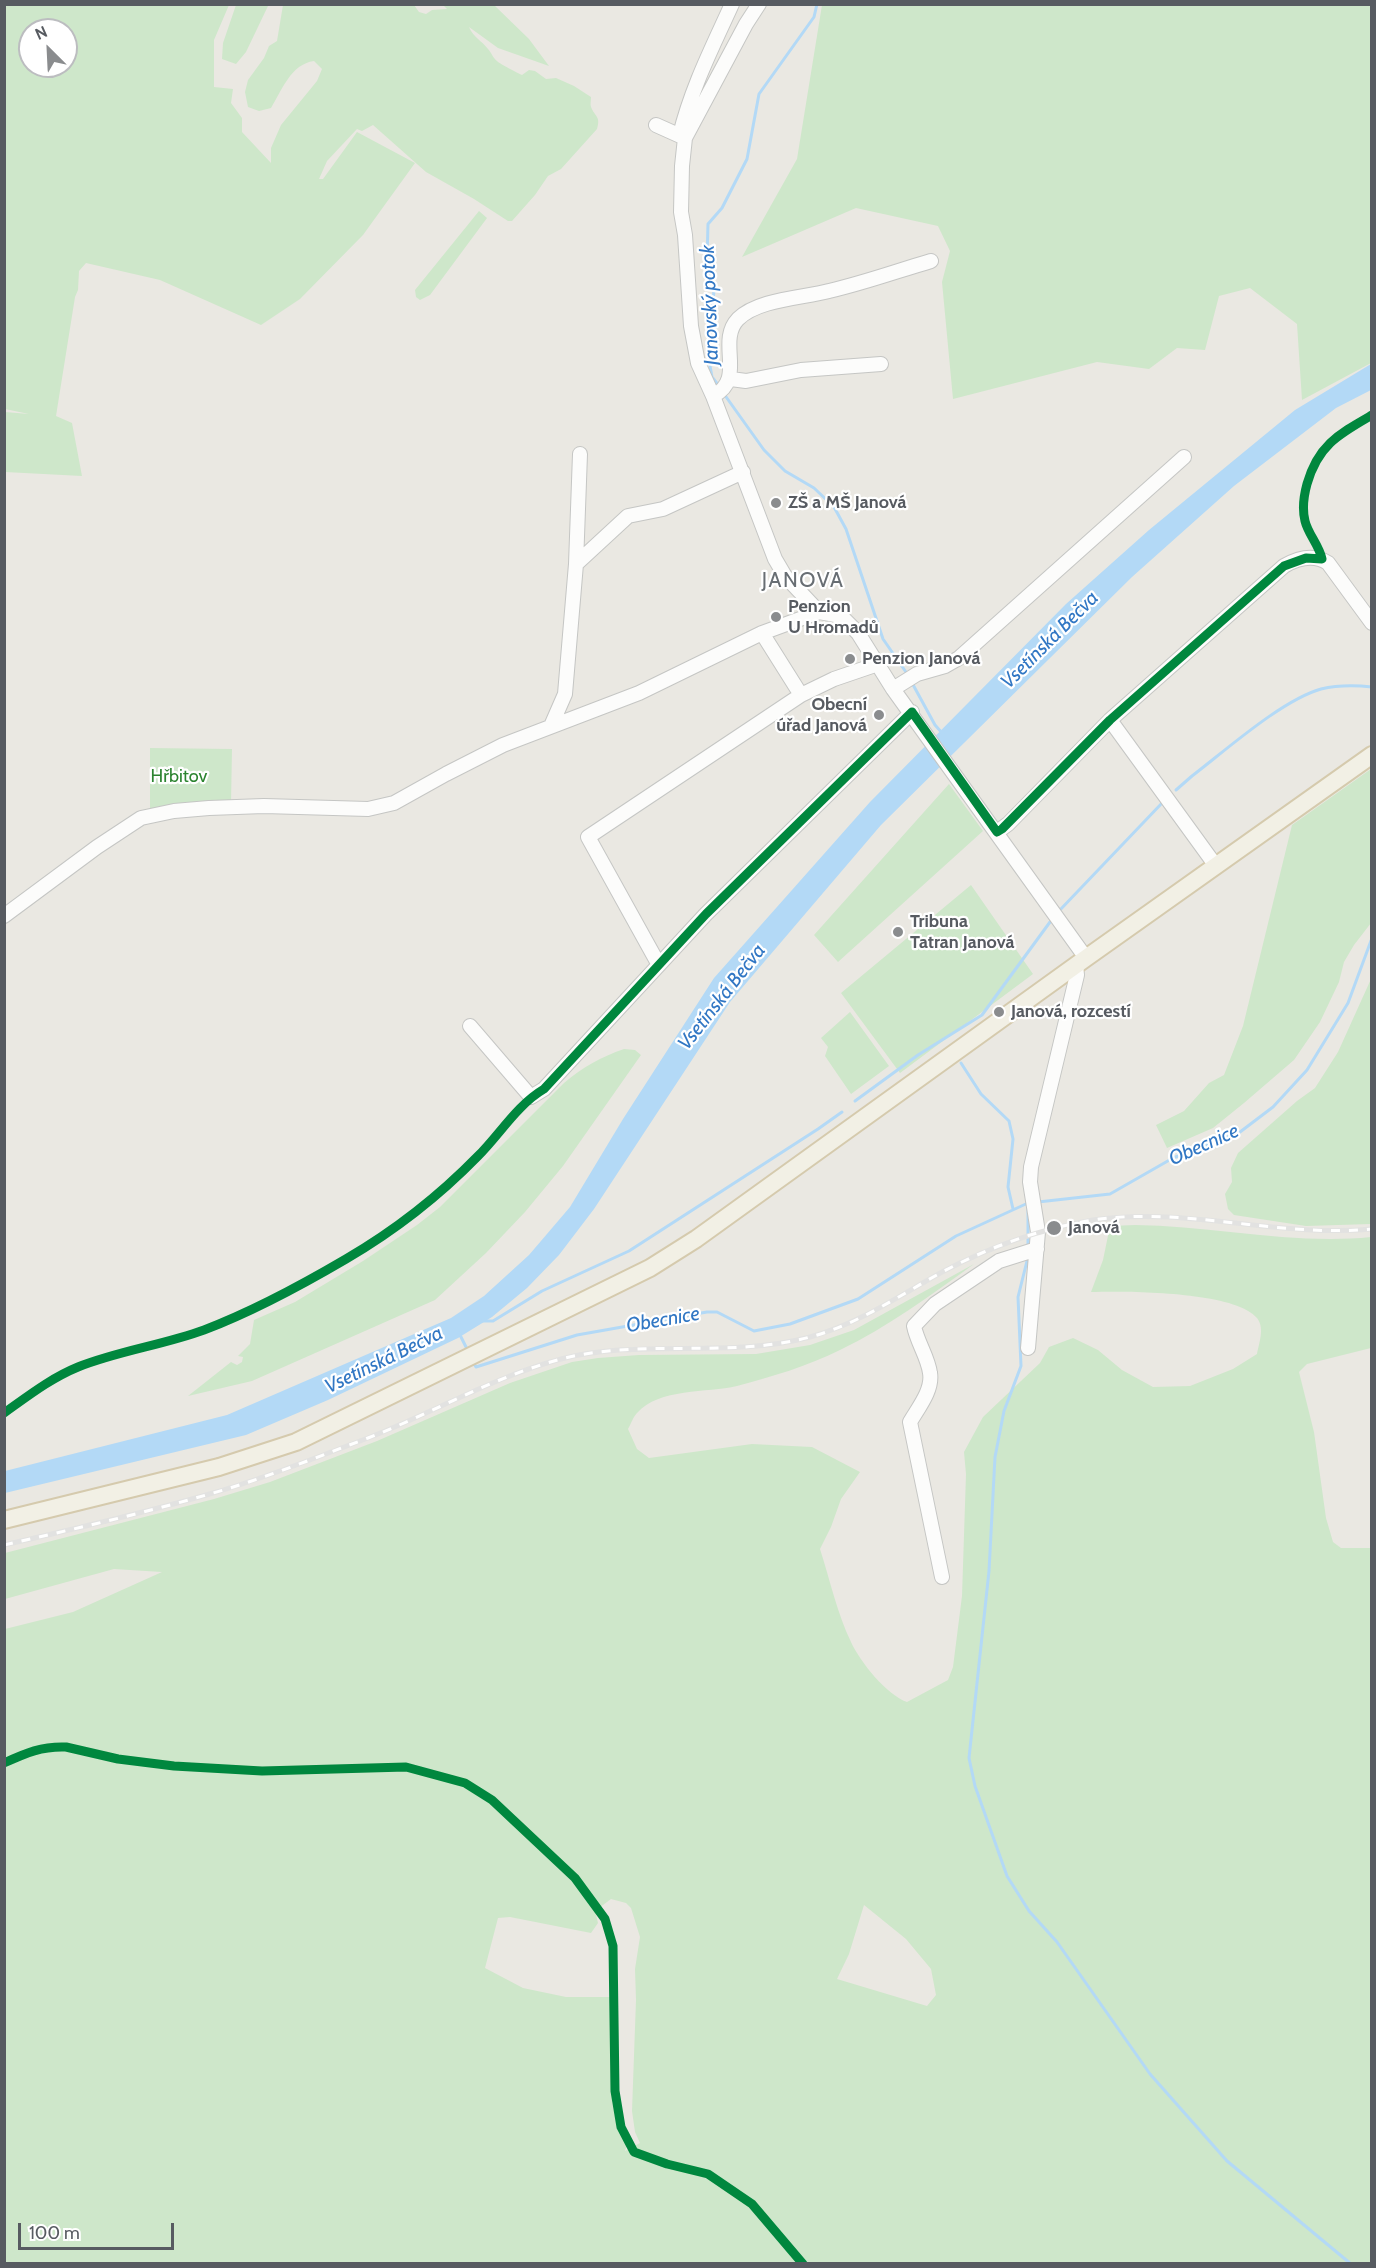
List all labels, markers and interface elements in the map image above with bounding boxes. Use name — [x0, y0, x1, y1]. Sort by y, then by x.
north arrow — [18, 18, 78, 78]
text: N — [32, 22, 50, 44]
water label: Janovský potok — [696, 244, 724, 366]
place label: ZŠ a MŠ Janová — [788, 492, 907, 514]
marker: ZŠ a MŠ Janová — [769, 496, 783, 510]
district label: JANOVÁ — [762, 568, 844, 594]
water label: Vsetínská Bečva — [996, 586, 1104, 694]
place label: Penzion U Hromadů — [788, 596, 879, 638]
marker: Penzion U Hromadů — [769, 610, 783, 624]
place label: Penzion Janová — [862, 648, 980, 670]
marker: Penzion Janová — [843, 652, 857, 666]
place label: Obecní úřad Janová — [776, 694, 867, 736]
marker: Obecní úřad Janová — [872, 708, 886, 722]
park label: Hřbitov — [151, 766, 207, 788]
place label: Tribuna Tatran Janová — [910, 911, 1015, 954]
marker: Tribuna Tatran Janová — [891, 925, 905, 939]
water label: Vsetínská Bečva — [673, 939, 771, 1055]
place label: Janová, rozcestí — [1011, 1001, 1131, 1023]
marker: Janová, rozcestí — [992, 1005, 1006, 1019]
water label: Obecnice — [1165, 1119, 1243, 1171]
place label: Janová — [1068, 1217, 1120, 1239]
marker: Janová — [1045, 1219, 1063, 1237]
water label: Obecnice — [624, 1302, 702, 1338]
water label: Vsetínská Bečva — [321, 1321, 447, 1399]
scale bar — [21, 2211, 177, 2249]
text: 100 m — [29, 2222, 80, 2244]

